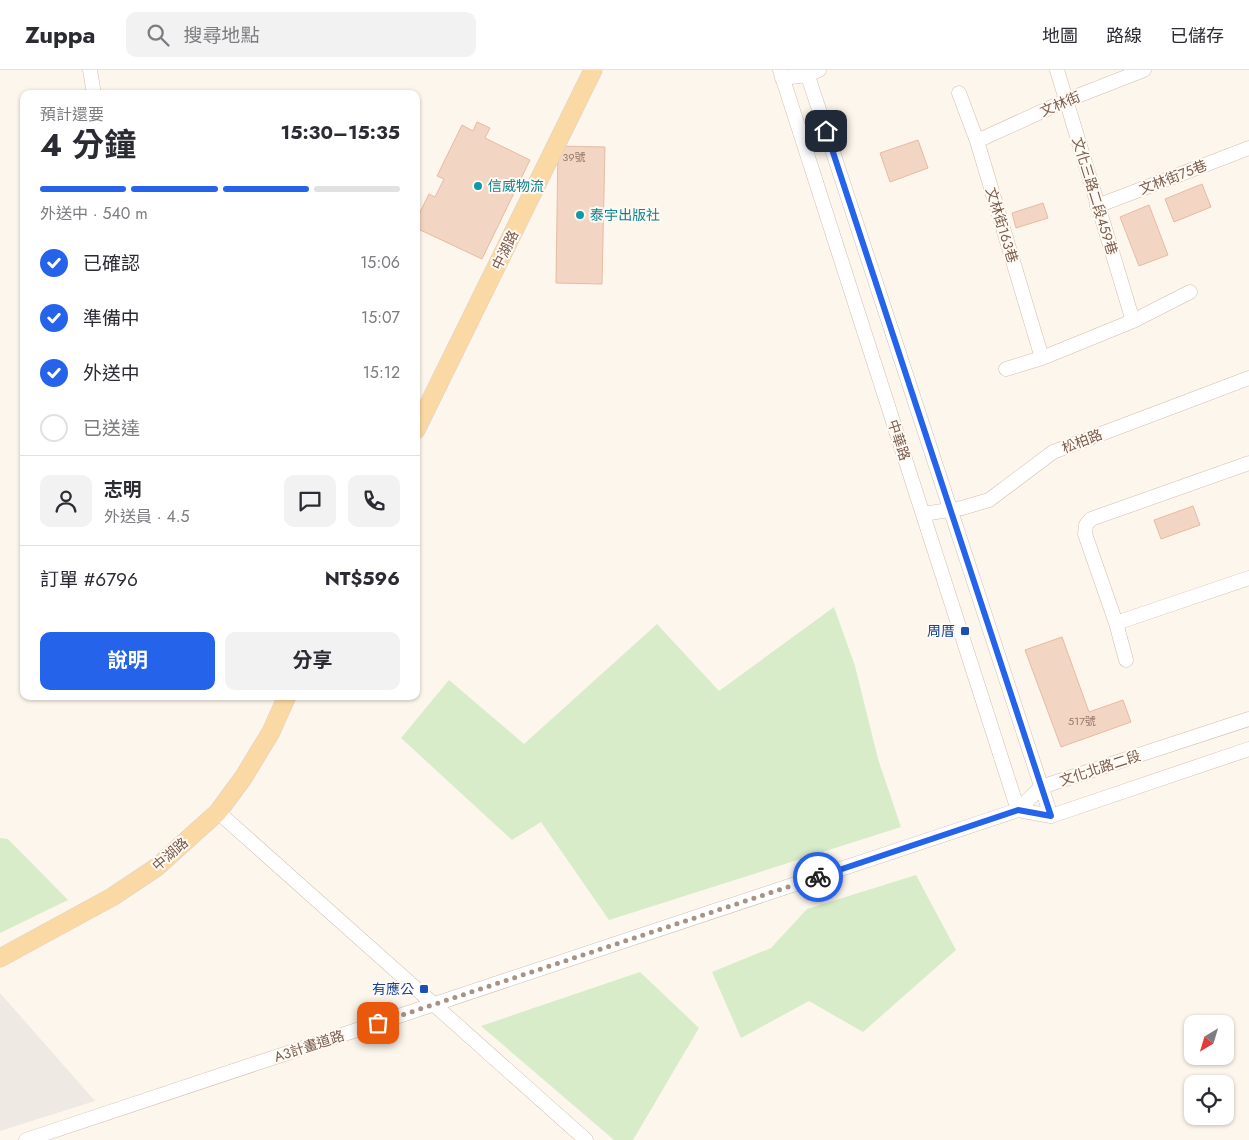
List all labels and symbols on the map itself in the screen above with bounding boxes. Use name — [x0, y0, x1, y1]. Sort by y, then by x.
street label: 文林街 — [1037, 87, 1083, 121]
pin — [805, 110, 847, 152]
street label: 文化三路二段459巷 — [1068, 135, 1122, 257]
house number: 39號 — [562, 149, 586, 165]
street label: 文林街75巷 — [1136, 155, 1210, 199]
place label: 信威物流 — [488, 176, 544, 196]
marker: 信威物流 — [472, 180, 484, 192]
street label: 文林街163巷 — [981, 185, 1023, 265]
place label: 泰宇出版社 — [590, 205, 660, 225]
marker: 泰宇出版社 — [574, 209, 586, 221]
street label: 中湖路 — [487, 227, 523, 273]
street label: 中華路 — [883, 417, 915, 463]
street label: 松柏路 — [1059, 424, 1105, 458]
place label: 周厝 — [927, 621, 955, 641]
marker: 周厝 — [959, 625, 971, 637]
house number: 517號 — [1068, 713, 1096, 729]
street label: 文化北路二段 — [1057, 746, 1143, 790]
street label: 中湖路 — [148, 833, 192, 875]
courier — [793, 852, 843, 902]
place label: 有應公 — [372, 979, 414, 999]
marker: 有應公 — [418, 983, 430, 995]
pin — [357, 1002, 399, 1044]
north arrow — [1184, 1015, 1234, 1065]
street label: A3計畫道路 — [271, 1025, 347, 1067]

